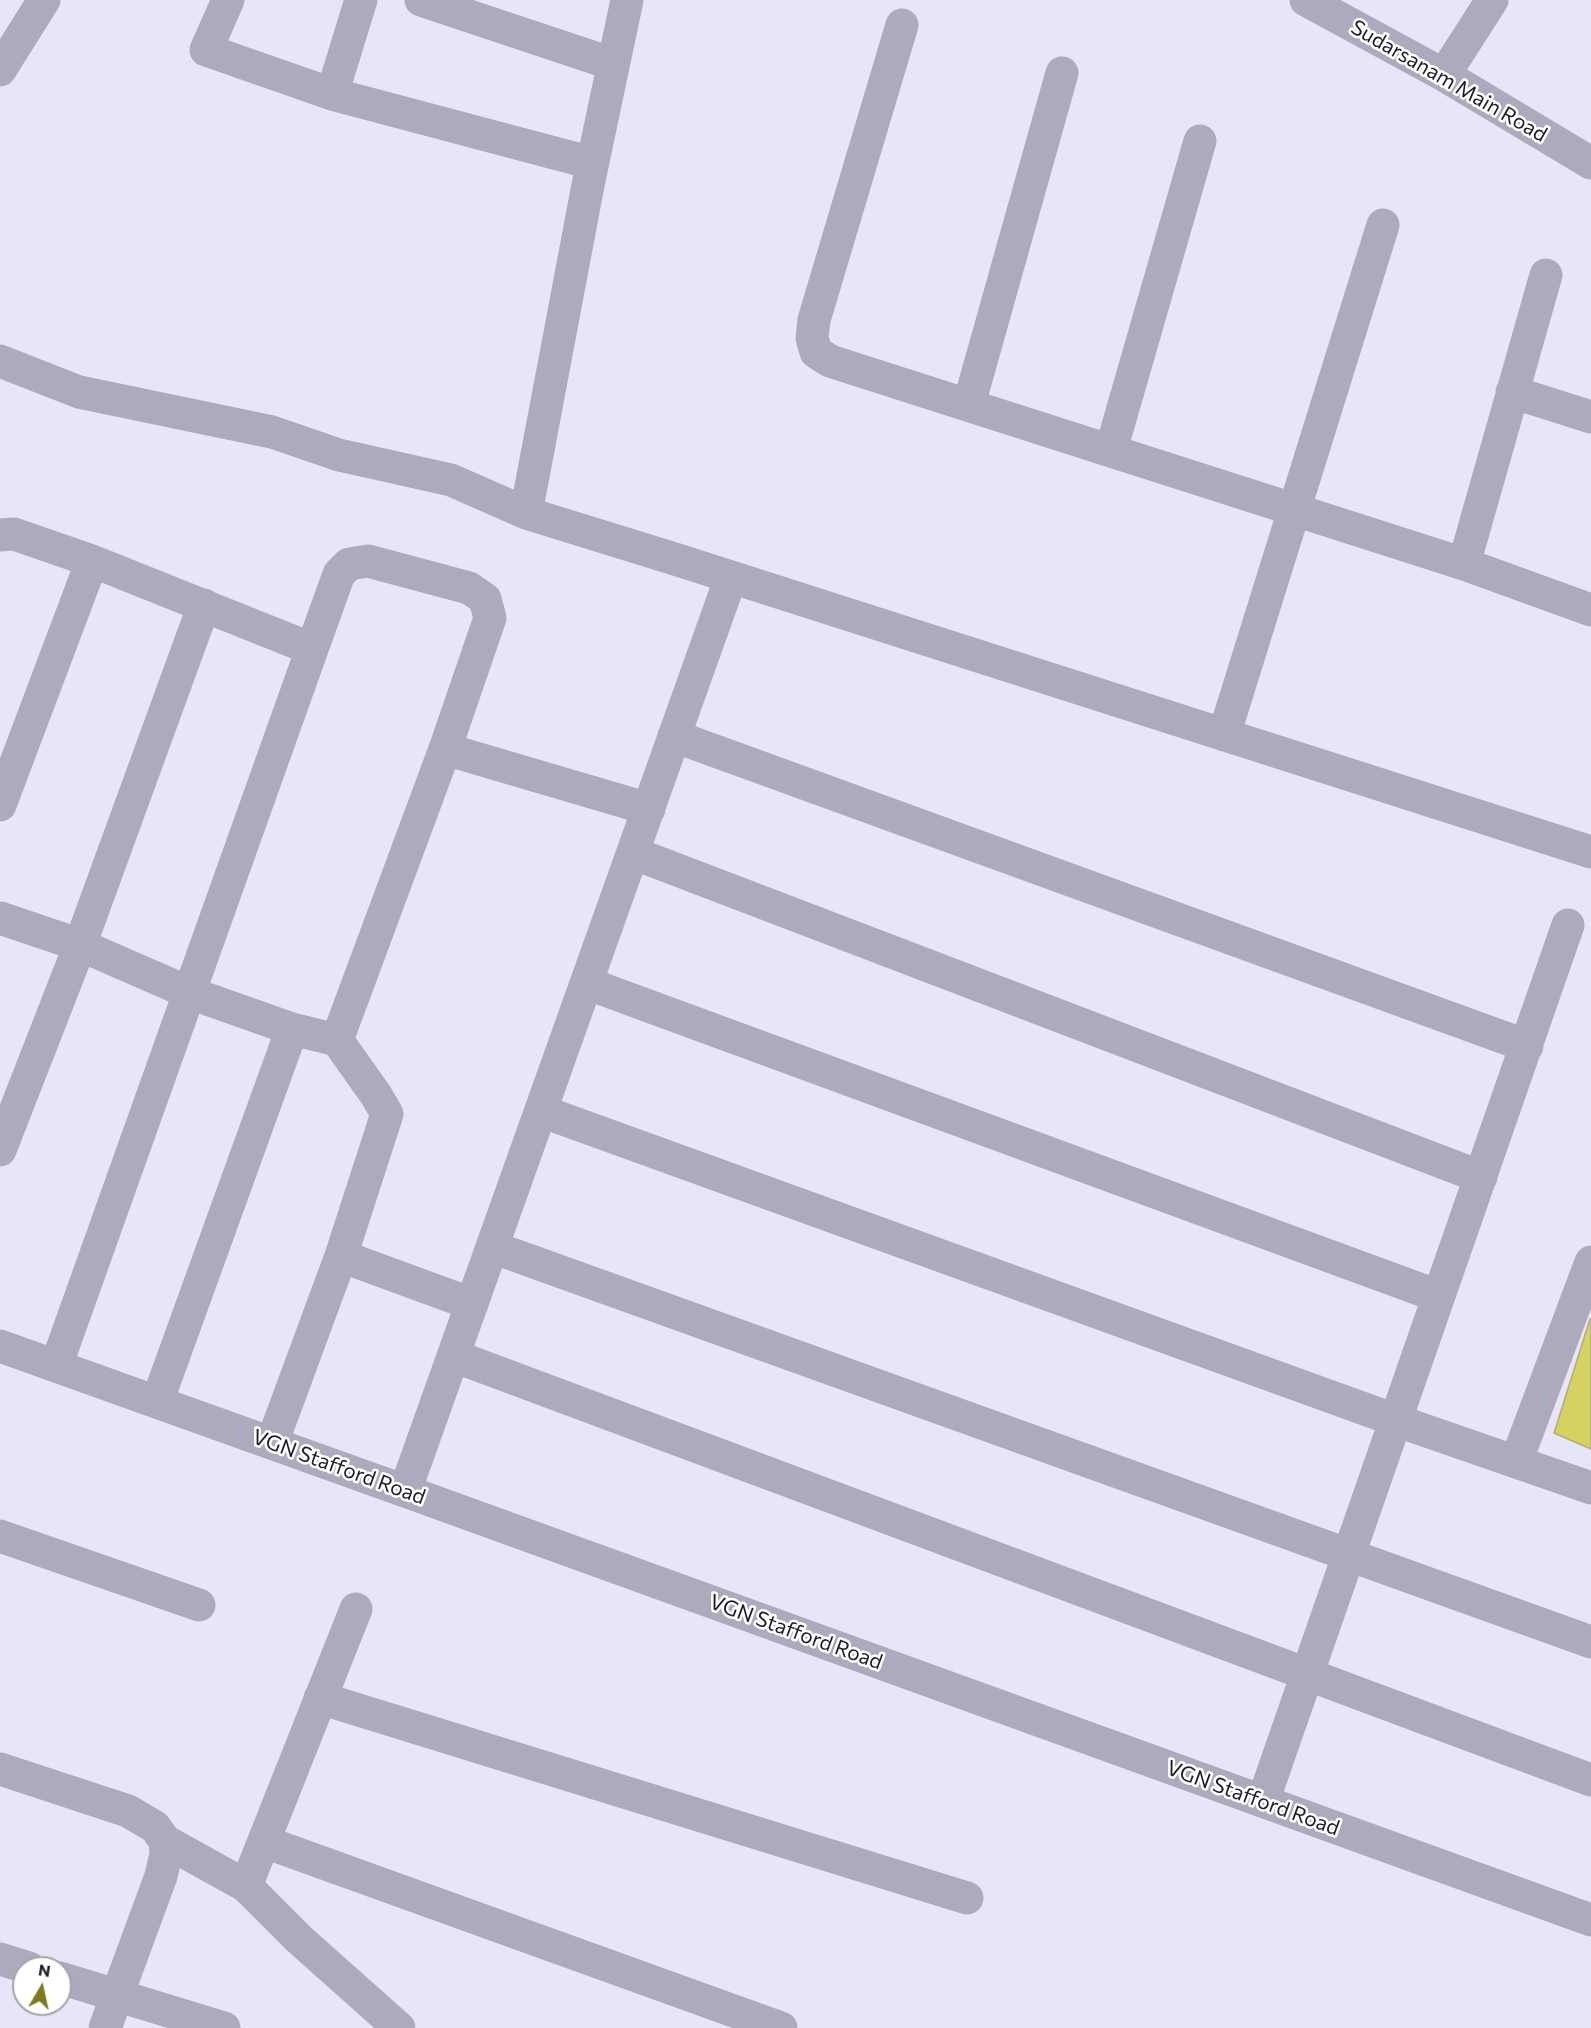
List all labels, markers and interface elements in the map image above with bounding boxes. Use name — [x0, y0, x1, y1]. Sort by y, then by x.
street label: Sudarsanam Main Road — [1346, 14, 1552, 148]
street label: VGN Stafford Road — [249, 1424, 429, 1510]
street label: VGN Stafford Road — [706, 1589, 886, 1675]
street label: VGN Stafford Road — [1163, 1755, 1343, 1841]
north arrow — [12, 1956, 72, 2016]
text: N — [37, 1959, 52, 1980]

